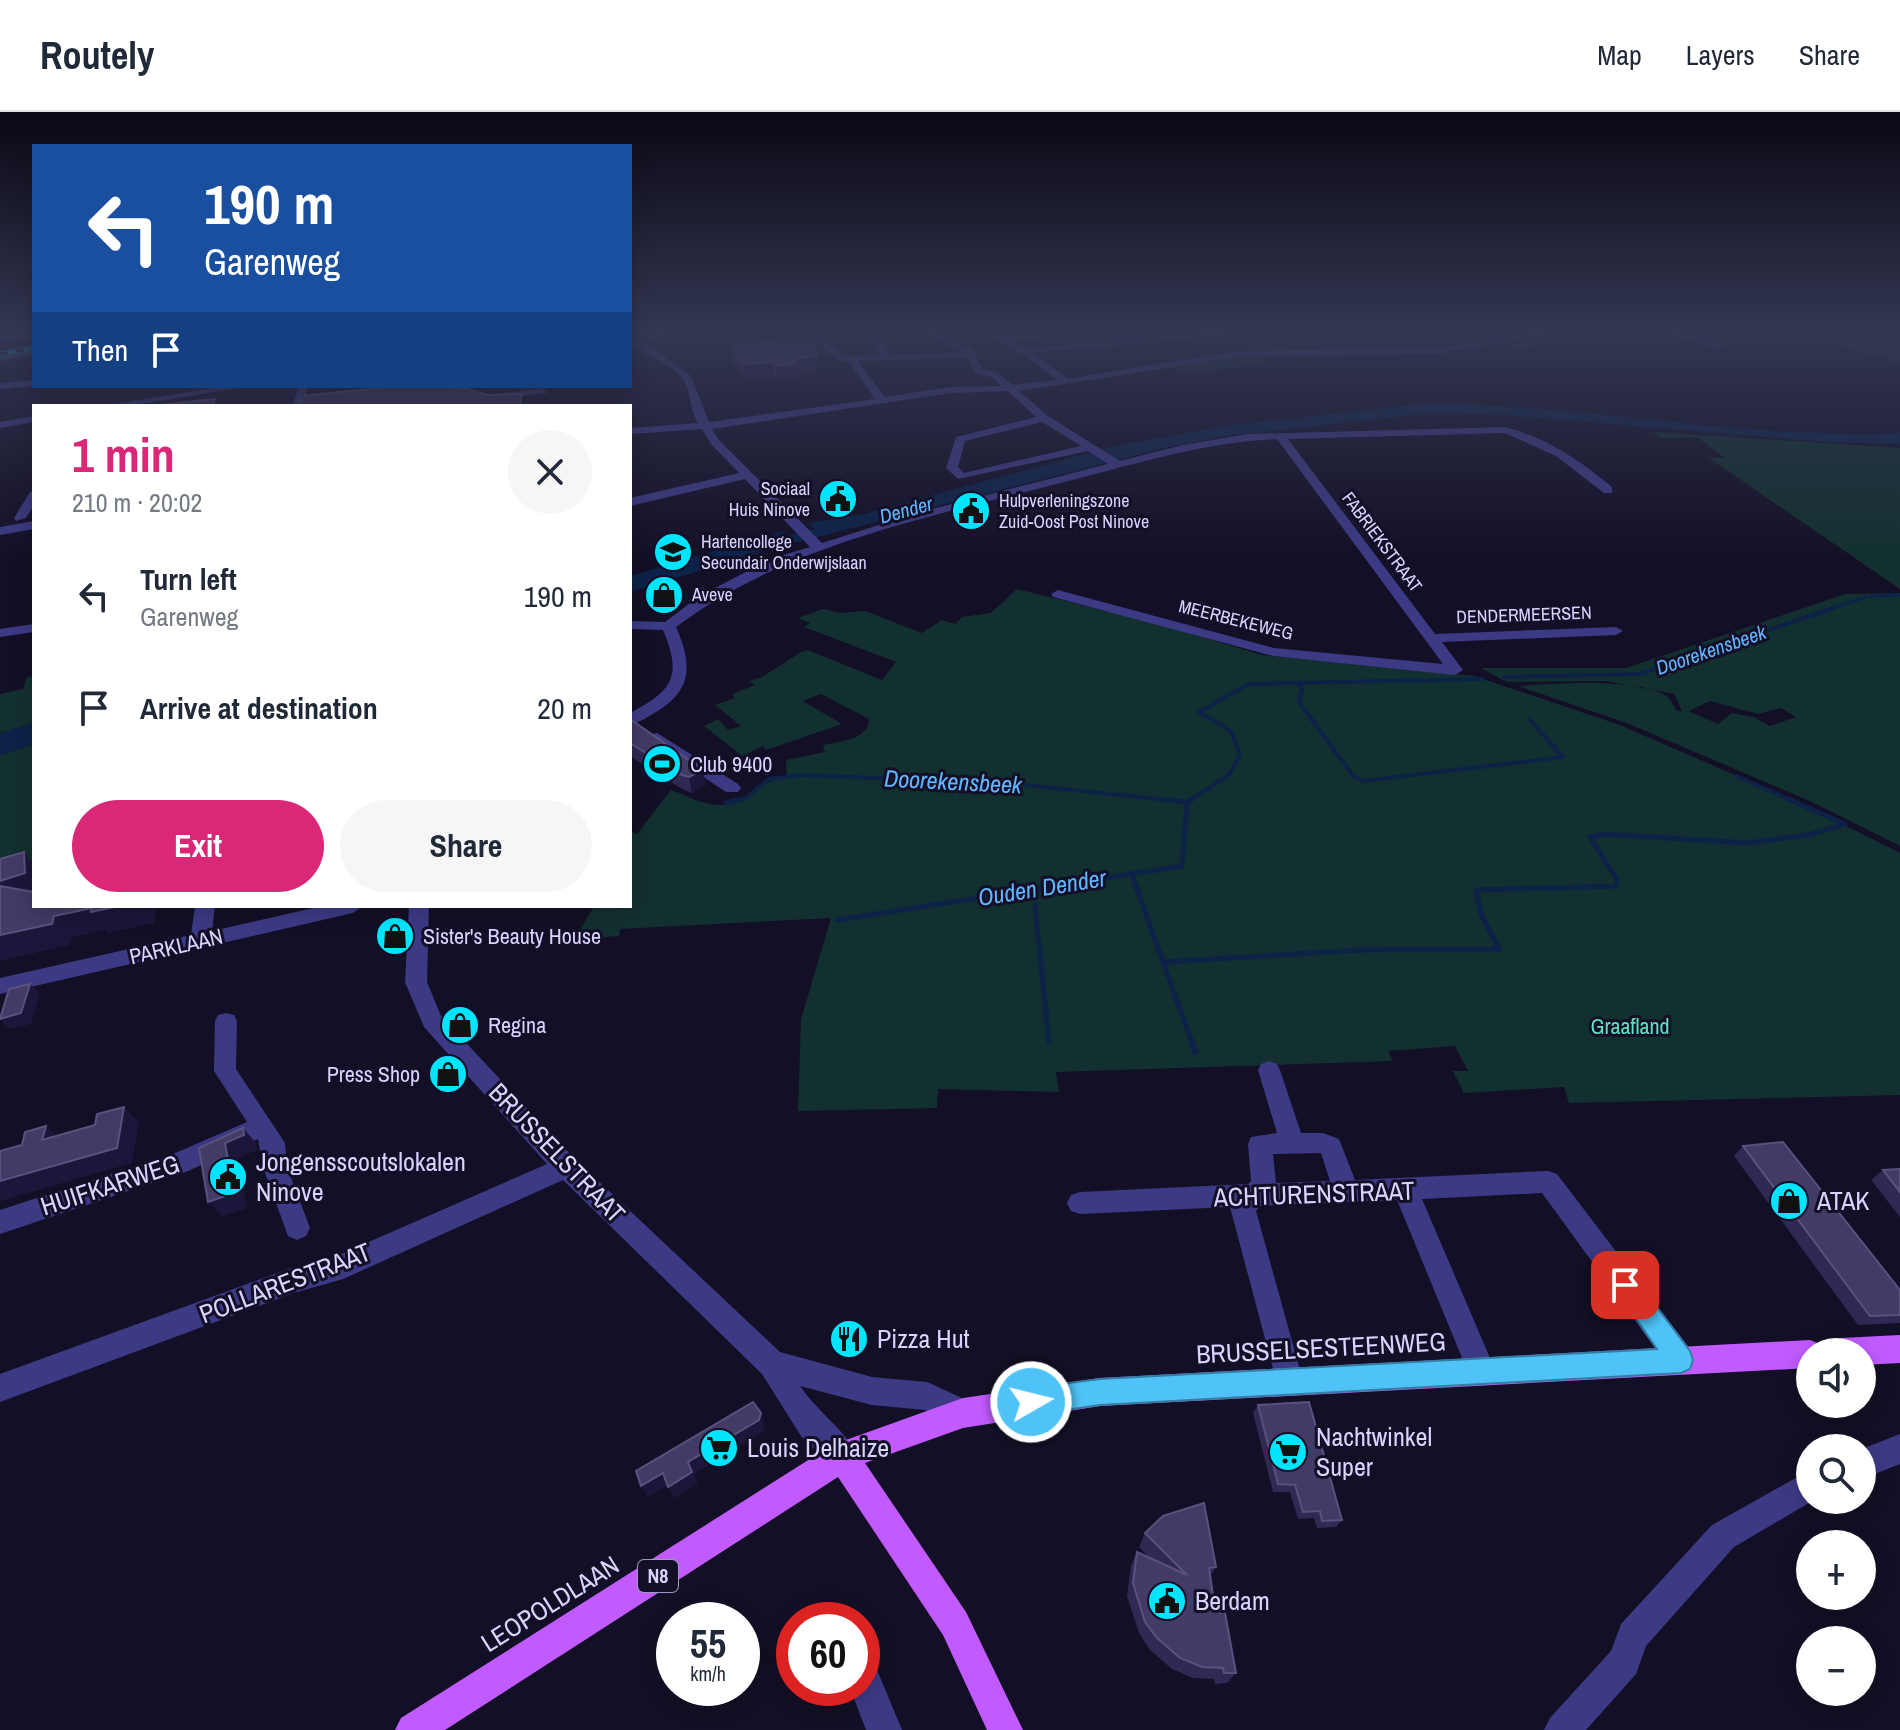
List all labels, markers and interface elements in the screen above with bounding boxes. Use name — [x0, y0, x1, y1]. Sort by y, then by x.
text: Routely — [40, 30, 154, 81]
text: Map — [1597, 36, 1642, 74]
text: Layers — [1686, 36, 1755, 74]
text: Share — [1799, 36, 1860, 74]
text: 190 m — [204, 166, 334, 241]
icon: left — [72, 176, 176, 280]
text: Garenweg — [204, 238, 340, 286]
icon: arrive — [144, 328, 188, 372]
text: Then — [72, 330, 128, 370]
text: 1 min — [72, 422, 175, 487]
button: close — [508, 430, 592, 514]
place label: Sociaal Huis Ninove — [729, 476, 810, 522]
public building icon: Sociaal Huis Ninove — [817, 478, 859, 520]
text: 210 m · 20:02 — [72, 485, 202, 520]
street label: FABRIEKSTRAAT — [1336, 486, 1428, 597]
place label: Hulpverleningszone Zuid-Oost Post Ninove — [999, 488, 1149, 534]
water label: Dender — [876, 489, 936, 530]
public building icon: Hulpverleningszone Zuid-Oost Post Ninove — [950, 490, 992, 532]
place label: Hartencollege Secundair Onderwijslaan — [701, 529, 867, 575]
school or university icon: Hartencollege Secundair Onderwijslaan — [652, 531, 694, 573]
text: Turn left — [140, 559, 237, 599]
icon: left — [72, 574, 116, 618]
shop icon: Aveve — [643, 574, 685, 616]
text: 190 m — [524, 576, 592, 616]
place label: Aveve — [691, 582, 733, 607]
street label: MEERBEKEWEG — [1176, 593, 1296, 646]
text: Garenweg — [140, 599, 238, 634]
street label: DENDERMEERSEN — [1456, 600, 1592, 629]
water label: Doorekensbeek — [1652, 618, 1770, 681]
icon: arrive — [72, 686, 116, 730]
text: Arrive at destination — [140, 688, 378, 728]
text: 20 m — [537, 688, 592, 728]
sports icon: Club 9400 — [641, 743, 683, 785]
place label: Club 9400 — [690, 749, 772, 779]
water label: Doorekensbeek — [883, 761, 1024, 801]
button: Exit — [72, 800, 324, 892]
button: Share — [340, 800, 592, 892]
water label: Ouden Dender — [976, 861, 1110, 913]
shop icon: Sister's Beauty House — [374, 915, 416, 957]
street label: PARKLAAN — [126, 921, 226, 971]
place label: Sister's Beauty House — [423, 921, 601, 951]
shop icon: Regina — [439, 1004, 481, 1046]
place label: Regina — [488, 1010, 546, 1040]
park label: Graafland — [1590, 1011, 1670, 1041]
shop icon: Press Shop — [427, 1053, 469, 1095]
place label: Press Shop — [327, 1059, 420, 1089]
street label: BRUSSELSTRAAT — [482, 1075, 633, 1230]
place label: Jongensscoutslokalen Ninove — [256, 1144, 466, 1209]
street label: HUIFKARWEG — [36, 1146, 184, 1223]
public building icon: Jongensscoutslokalen Ninove — [207, 1156, 249, 1198]
street label: ACHTURENSTRAAT — [1212, 1173, 1415, 1215]
shop icon: ATAK — [1768, 1180, 1810, 1222]
place label: ATAK — [1816, 1183, 1870, 1218]
street label: POLLARESTRAAT — [194, 1234, 376, 1331]
pin — [1591, 1251, 1659, 1319]
icon: arrive — [1603, 1263, 1647, 1307]
restaurant icon: Pizza Hut — [828, 1318, 870, 1360]
place label: Pizza Hut — [877, 1321, 970, 1356]
street label: BRUSSELSESTEENWEG — [1195, 1323, 1447, 1372]
map controls — [1796, 1338, 1876, 1706]
button: sound — [1796, 1338, 1876, 1418]
position arrow — [989, 1360, 1073, 1444]
place label: Nachtwinkel Super — [1316, 1419, 1432, 1484]
supermarket icon: Louis Delhaize — [698, 1427, 740, 1469]
place label: Louis Delhaize — [747, 1430, 889, 1465]
supermarket icon: Nachtwinkel Super — [1267, 1431, 1309, 1473]
button: search — [1796, 1434, 1876, 1514]
button: + — [1796, 1530, 1876, 1610]
street label: LEOPOLDLAAN — [474, 1547, 625, 1660]
road number: N8 — [638, 1560, 678, 1592]
public building icon: Berdam — [1146, 1580, 1188, 1622]
place label: Berdam — [1195, 1583, 1270, 1618]
speed limit sign: 60 — [776, 1602, 880, 1706]
text: 55 — [690, 1617, 726, 1670]
button: − — [1796, 1626, 1876, 1706]
text: km/h — [690, 1660, 726, 1687]

